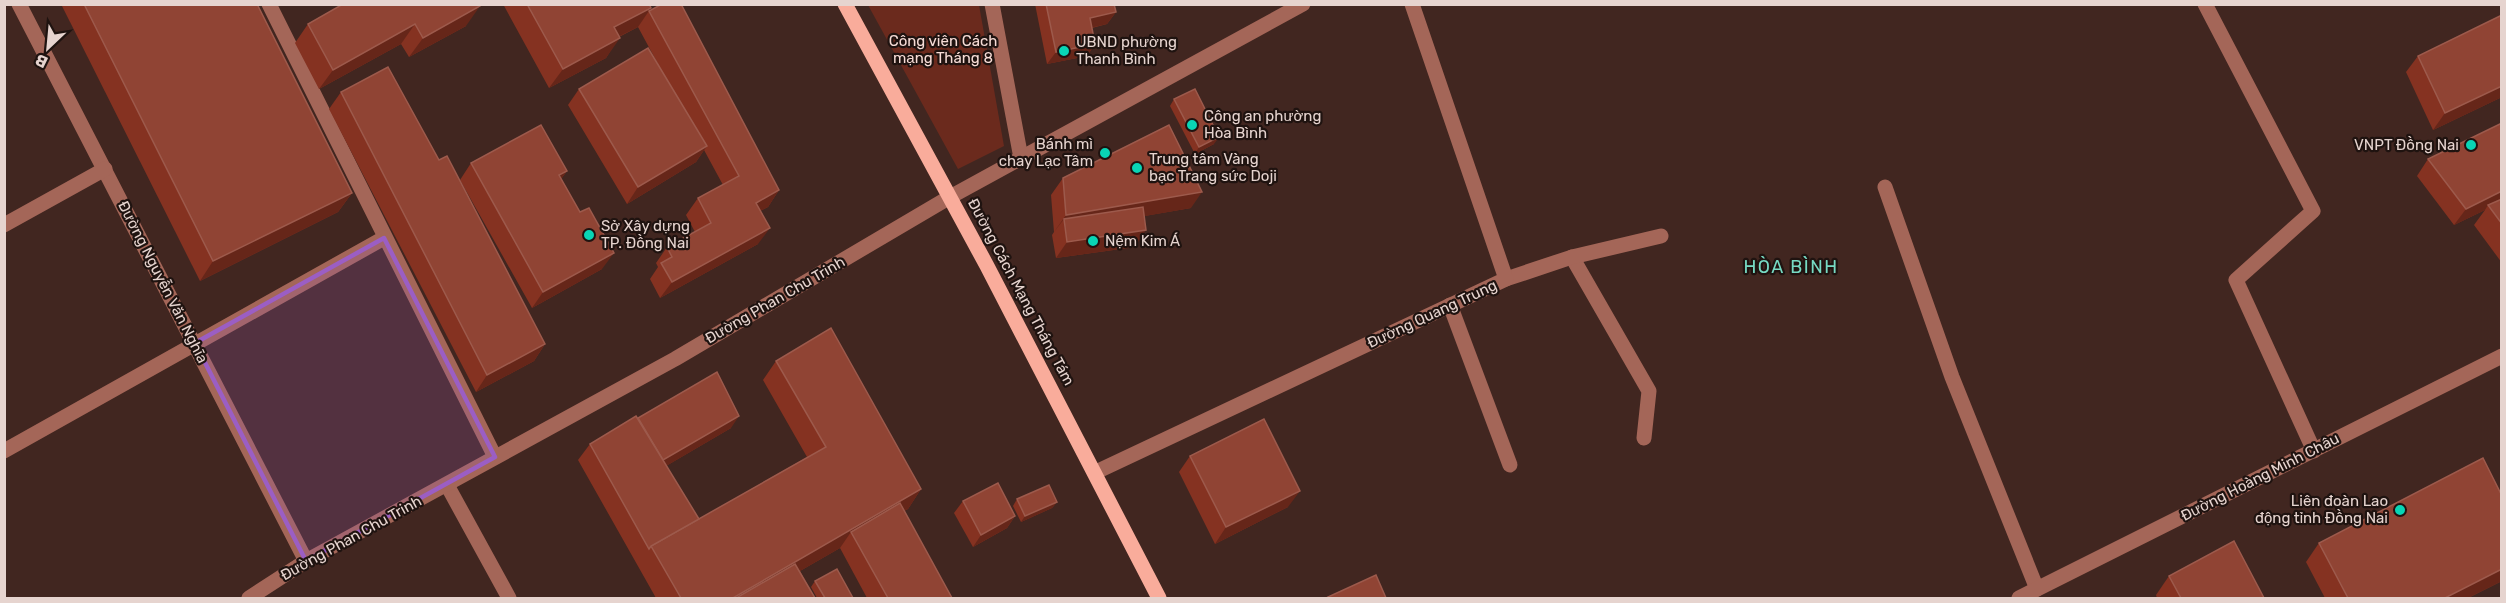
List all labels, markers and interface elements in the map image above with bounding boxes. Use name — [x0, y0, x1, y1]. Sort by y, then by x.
north arrow — [18, 18, 78, 78]
park label: Công viên Cách mạng Tháng 8 — [889, 32, 997, 67]
place label: UBND phường Thanh Bình — [1076, 33, 1177, 68]
marker: UBND phường Thanh Bình — [1057, 44, 1071, 58]
text: B — [32, 50, 51, 72]
place label: Công an phường Hòa Bình — [1204, 107, 1321, 142]
marker: Công an phường Hòa Bình — [1185, 118, 1199, 132]
place label: Bánh mì chay Lạc Tâm — [999, 135, 1093, 170]
place label: VNPT Đồng Nai — [2354, 136, 2459, 154]
marker: VNPT Đồng Nai — [2464, 138, 2478, 152]
marker: Bánh mì chay Lạc Tâm — [1098, 146, 1112, 160]
place label: Trung tâm Vàng bạc Trang sức Doji — [1149, 150, 1277, 185]
marker: Trung tâm Vàng bạc Trang sức Doji — [1130, 161, 1144, 175]
street label: Đường Cách Mạng Tháng Tám — [964, 195, 1078, 389]
street label: Đường Nguyễn Văn Nghĩa — [114, 198, 212, 366]
place label: Sở Xây dựng TP. Đồng Nai — [601, 217, 690, 252]
marker: Sở Xây dựng TP. Đồng Nai — [582, 228, 596, 242]
place label: Nệm Kim Á — [1105, 232, 1180, 250]
marker: Nệm Kim Á — [1086, 234, 1100, 248]
street label: Đường Phan Chu Trinh — [702, 253, 848, 347]
district label: HÒA BÌNH — [1743, 256, 1839, 278]
street label: Đường Quang Trung — [1364, 276, 1500, 352]
street label: Đường Hoàng Minh Châu — [2178, 429, 2342, 525]
street label: Đường Phan Chu Trinh — [277, 492, 425, 584]
place label: Liên đoàn Lao động tỉnh Đồng Nai — [2255, 492, 2388, 527]
marker: Liên đoàn Lao động tỉnh Đồng Nai — [2393, 503, 2407, 517]

